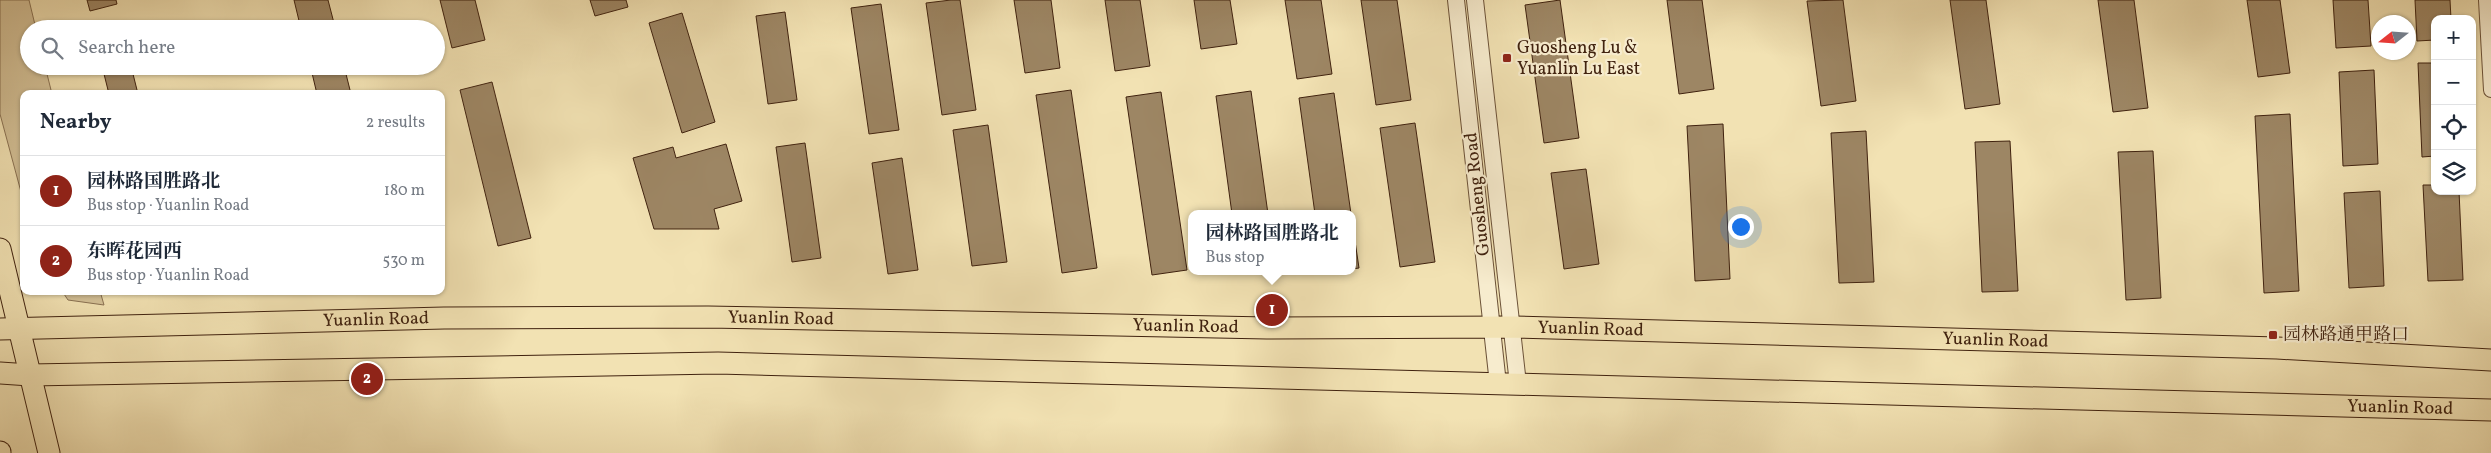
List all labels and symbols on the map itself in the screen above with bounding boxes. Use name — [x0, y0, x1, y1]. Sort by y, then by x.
north arrow — [2371, 15, 2416, 60]
place label: Guosheng Lu & Yuanlin Lu East — [1517, 36, 1640, 82]
marker: Guosheng Lu & Yuanlin Lu East — [1501, 52, 1513, 64]
street label: Guosheng Road — [1459, 131, 1497, 257]
your location — [1728, 214, 1754, 240]
pin: 1 — [1256, 291, 1288, 329]
street label: Yuanlin Road — [728, 305, 834, 332]
street label: Yuanlin Road — [323, 306, 429, 333]
street label: Yuanlin Road — [1132, 313, 1239, 340]
street label: Yuanlin Road — [1537, 315, 1644, 343]
place label: 园林路通甲路口 — [2283, 323, 2409, 348]
street label: Yuanlin Road — [1942, 326, 2049, 354]
marker: 园林路通甲路口 — [2267, 329, 2279, 341]
pin: 2 — [351, 360, 383, 398]
street label: Yuanlin Road — [2347, 394, 2454, 421]

